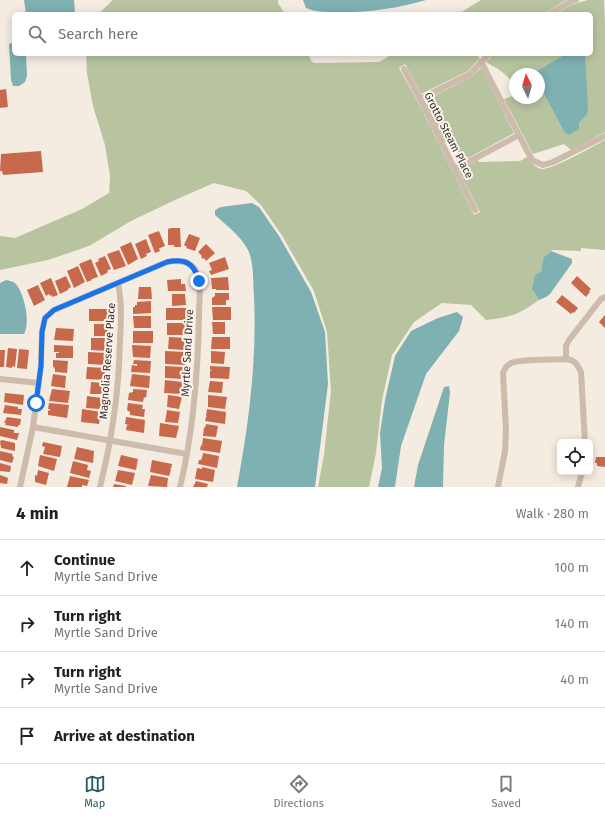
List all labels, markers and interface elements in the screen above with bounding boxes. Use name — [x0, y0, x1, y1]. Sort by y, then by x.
search box — [12, 12, 593, 56]
icon: search — [26, 23, 48, 45]
text: Search here — [58, 25, 138, 43]
north arrow — [509, 68, 545, 104]
street label: Grotto Steam Place — [421, 90, 476, 180]
route end — [190, 272, 208, 290]
street label: Magnolia Reserve Place — [97, 302, 118, 420]
street label: Myrtle Sand Drive — [179, 309, 196, 397]
route start — [27, 394, 45, 412]
map controls — [557, 439, 593, 475]
button: locate — [557, 439, 593, 475]
text: 4 min — [16, 503, 59, 524]
text: Walk · 280 m — [516, 506, 589, 521]
text: Continue — [54, 551, 115, 569]
icon: ahead — [16, 557, 38, 579]
text: 100 m — [554, 560, 589, 575]
text: Myrtle Sand Drive — [54, 569, 158, 584]
text: Turn right — [54, 607, 121, 625]
icon: right — [16, 613, 38, 635]
text: 140 m — [555, 616, 589, 631]
text: Myrtle Sand Drive — [54, 625, 158, 640]
text: Turn right — [54, 663, 121, 681]
icon: right — [16, 669, 38, 691]
text: 40 m — [560, 672, 589, 687]
text: Myrtle Sand Drive — [54, 681, 158, 696]
icon: arrive — [16, 725, 38, 747]
text: Arrive at destination — [54, 727, 195, 745]
tab: Map — [84, 773, 106, 810]
tab: Directions — [273, 773, 324, 810]
tab: Saved — [491, 773, 521, 810]

